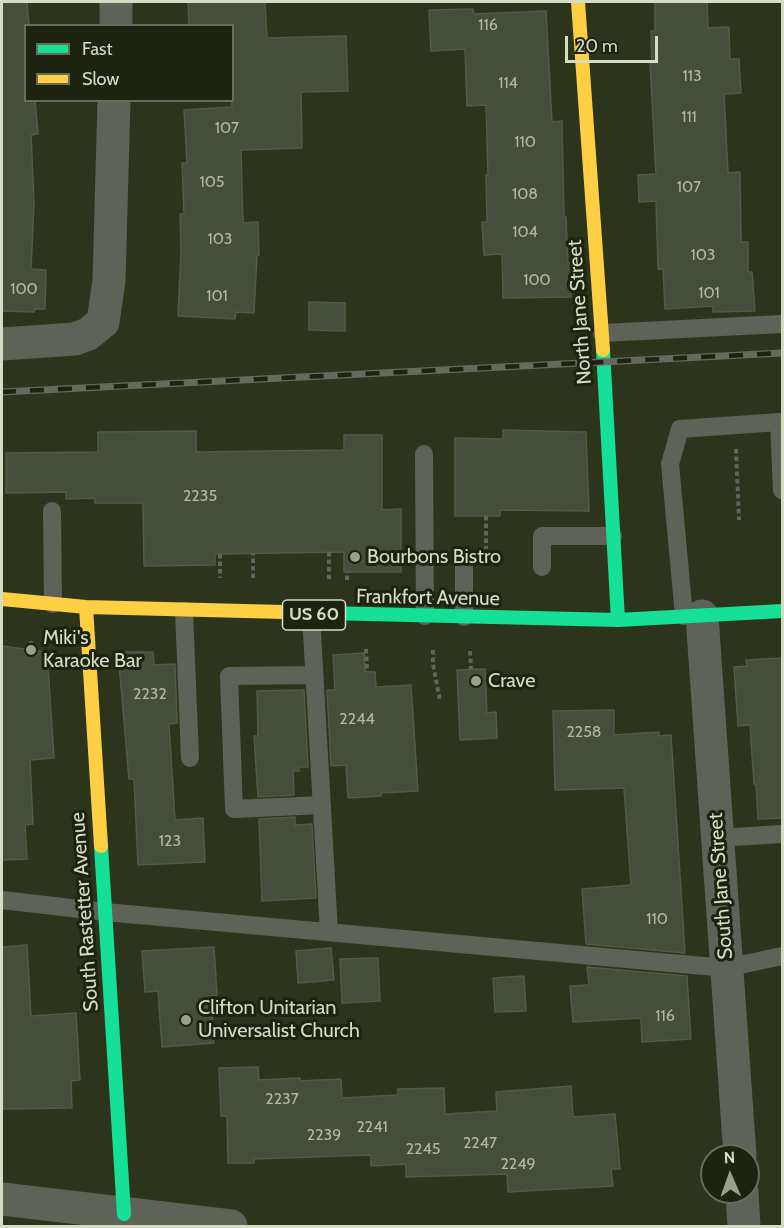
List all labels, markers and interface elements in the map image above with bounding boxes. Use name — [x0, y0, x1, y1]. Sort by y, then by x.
house number: 116 — [478, 15, 498, 35]
legend — [24, 24, 234, 102]
scale bar — [568, 24, 661, 62]
text: 20 m — [576, 35, 618, 57]
text: Fast — [82, 38, 113, 60]
house number: 113 — [682, 66, 702, 86]
text: Slow — [82, 68, 119, 90]
house number: 114 — [498, 73, 518, 93]
house number: 111 — [681, 107, 697, 127]
house number: 107 — [215, 118, 239, 138]
house number: 110 — [514, 132, 536, 152]
house number: 105 — [199, 172, 225, 192]
house number: 107 — [677, 177, 701, 197]
house number: 108 — [512, 184, 538, 204]
house number: 104 — [512, 222, 538, 242]
house number: 103 — [207, 229, 233, 249]
street label: North Jane Street — [563, 239, 597, 385]
house number: 103 — [690, 245, 716, 265]
house number: 100 — [523, 270, 551, 290]
house number: 100 — [10, 279, 38, 299]
house number: 101 — [698, 283, 720, 303]
house number: 101 — [206, 286, 228, 306]
house number: 2235 — [183, 486, 217, 506]
place label: Bourbons Bistro — [367, 545, 501, 569]
marker: Bourbons Bistro — [348, 550, 362, 564]
street label: Frankfort Avenue — [356, 585, 500, 611]
road number: US 60 — [282, 600, 346, 630]
place label: Miki's Karaoke Bar — [43, 626, 142, 673]
marker: Miki's Karaoke Bar — [24, 643, 38, 657]
place label: Crave — [488, 669, 535, 693]
marker: Crave — [469, 674, 483, 688]
house number: 2232 — [133, 684, 167, 704]
house number: 2244 — [339, 709, 375, 729]
house number: 2258 — [566, 722, 602, 742]
street label: South Rastetter Avenue — [66, 811, 104, 1013]
street label: South Jane Street — [704, 812, 738, 960]
house number: 123 — [159, 831, 181, 851]
house number: 110 — [646, 909, 668, 929]
place label: Clifton Unitarian Universalist Church — [198, 996, 360, 1043]
house number: 116 — [655, 1006, 675, 1026]
marker: Clifton Unitarian Universalist Church — [179, 1013, 193, 1027]
house number: 2237 — [265, 1089, 299, 1109]
house number: 2241 — [356, 1117, 388, 1137]
house number: 2239 — [307, 1125, 341, 1145]
house number: 2247 — [463, 1133, 497, 1153]
house number: 2245 — [406, 1139, 440, 1159]
north arrow — [700, 1144, 760, 1204]
text: N — [723, 1148, 735, 1167]
house number: 2249 — [500, 1154, 536, 1174]

